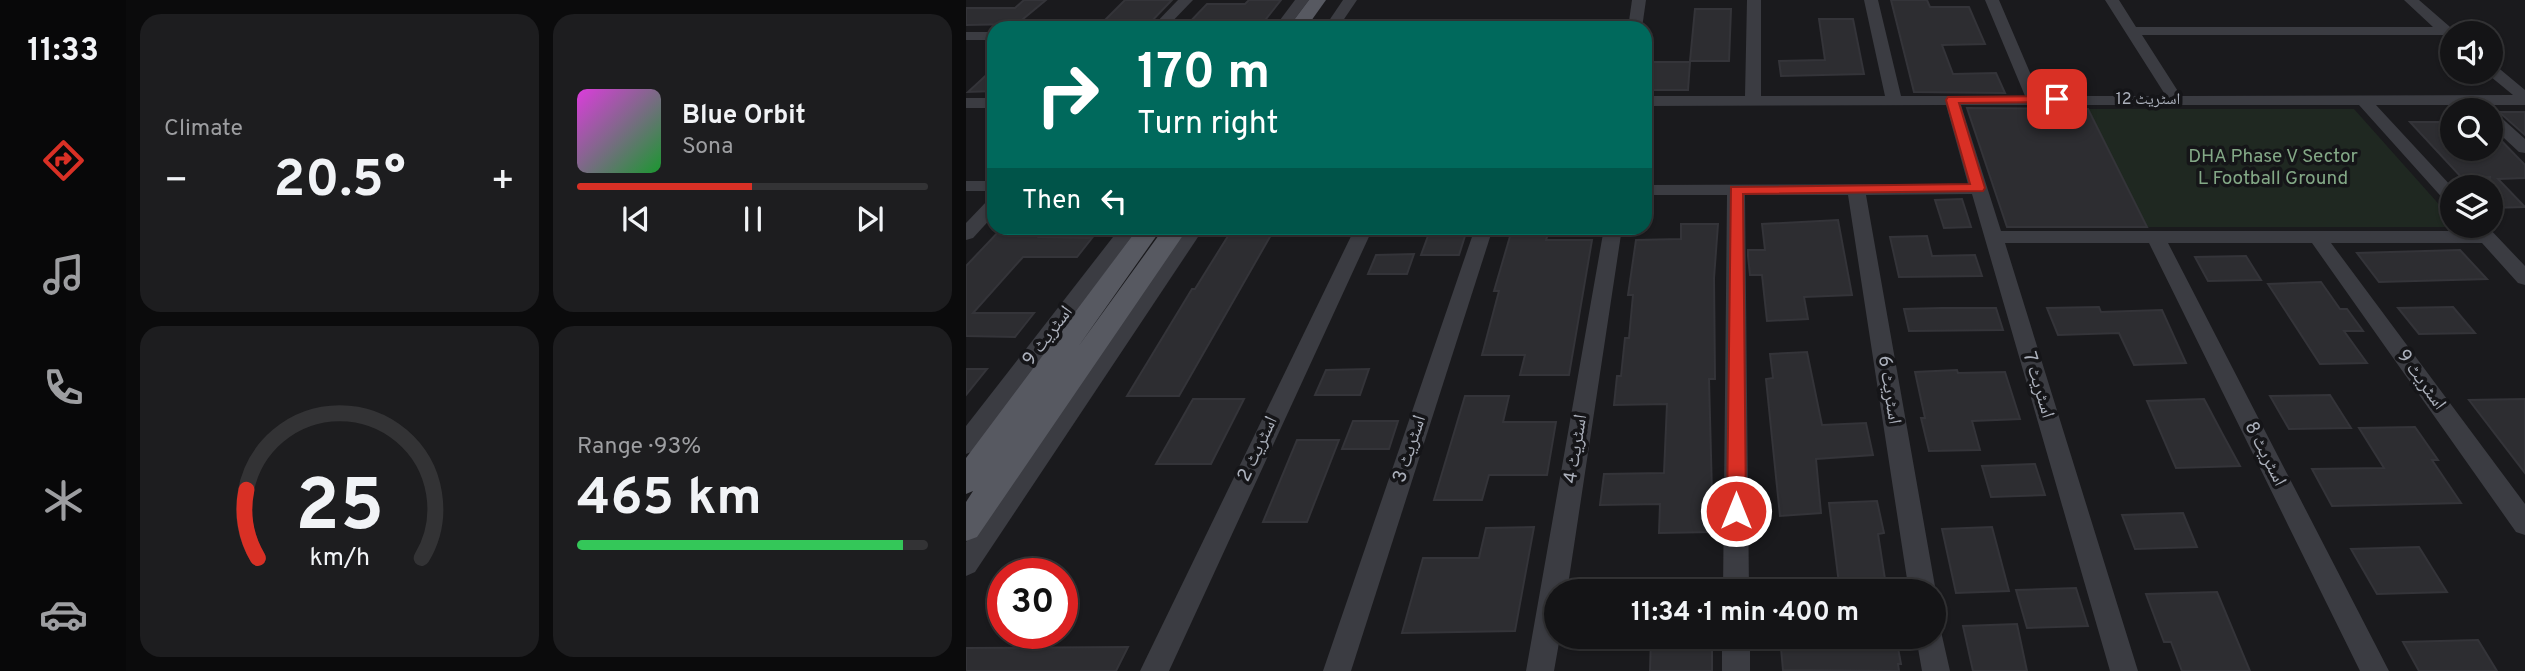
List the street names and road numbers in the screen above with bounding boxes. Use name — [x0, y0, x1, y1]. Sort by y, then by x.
street label: اسٹریٹ 12 — [2116, 90, 2180, 110]
street label: اسٹریٹ 9 — [1018, 301, 1078, 371]
street label: اسٹریٹ 9 — [2391, 345, 2451, 415]
street label: اسٹریٹ 7 — [2017, 349, 2059, 421]
street label: اسٹریٹ 6 — [1872, 354, 1906, 426]
street label: اسٹریٹ 2 — [1232, 412, 1284, 486]
street label: اسٹریٹ 3 — [1388, 412, 1432, 486]
street label: اسٹریٹ 4 — [1559, 413, 1593, 485]
street label: اسٹریٹ 8 — [2238, 418, 2292, 490]

